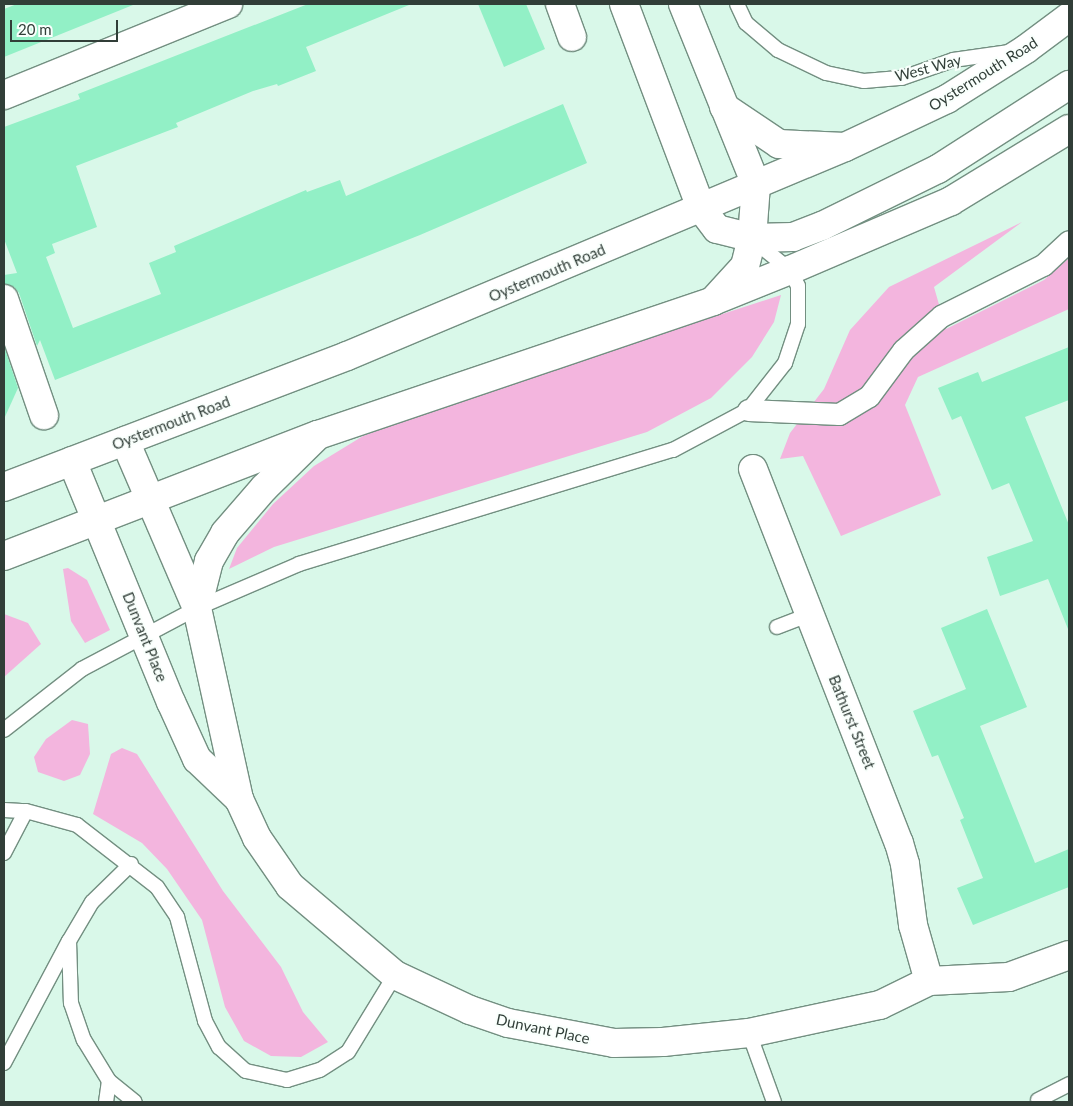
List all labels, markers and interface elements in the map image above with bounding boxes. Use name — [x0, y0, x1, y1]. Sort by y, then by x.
scale bar — [12, 10, 120, 42]
text: 20 m — [18, 20, 52, 38]
street label: Oystermouth Road — [925, 33, 1041, 115]
street label: West Way — [893, 51, 963, 85]
street label: Oystermouth Road — [486, 240, 608, 306]
street label: Oystermouth Road — [110, 392, 232, 454]
street label: Dunvant Place — [119, 589, 171, 685]
street label: Bathurst Street — [825, 672, 879, 772]
street label: Dunvant Place — [495, 1010, 591, 1048]

